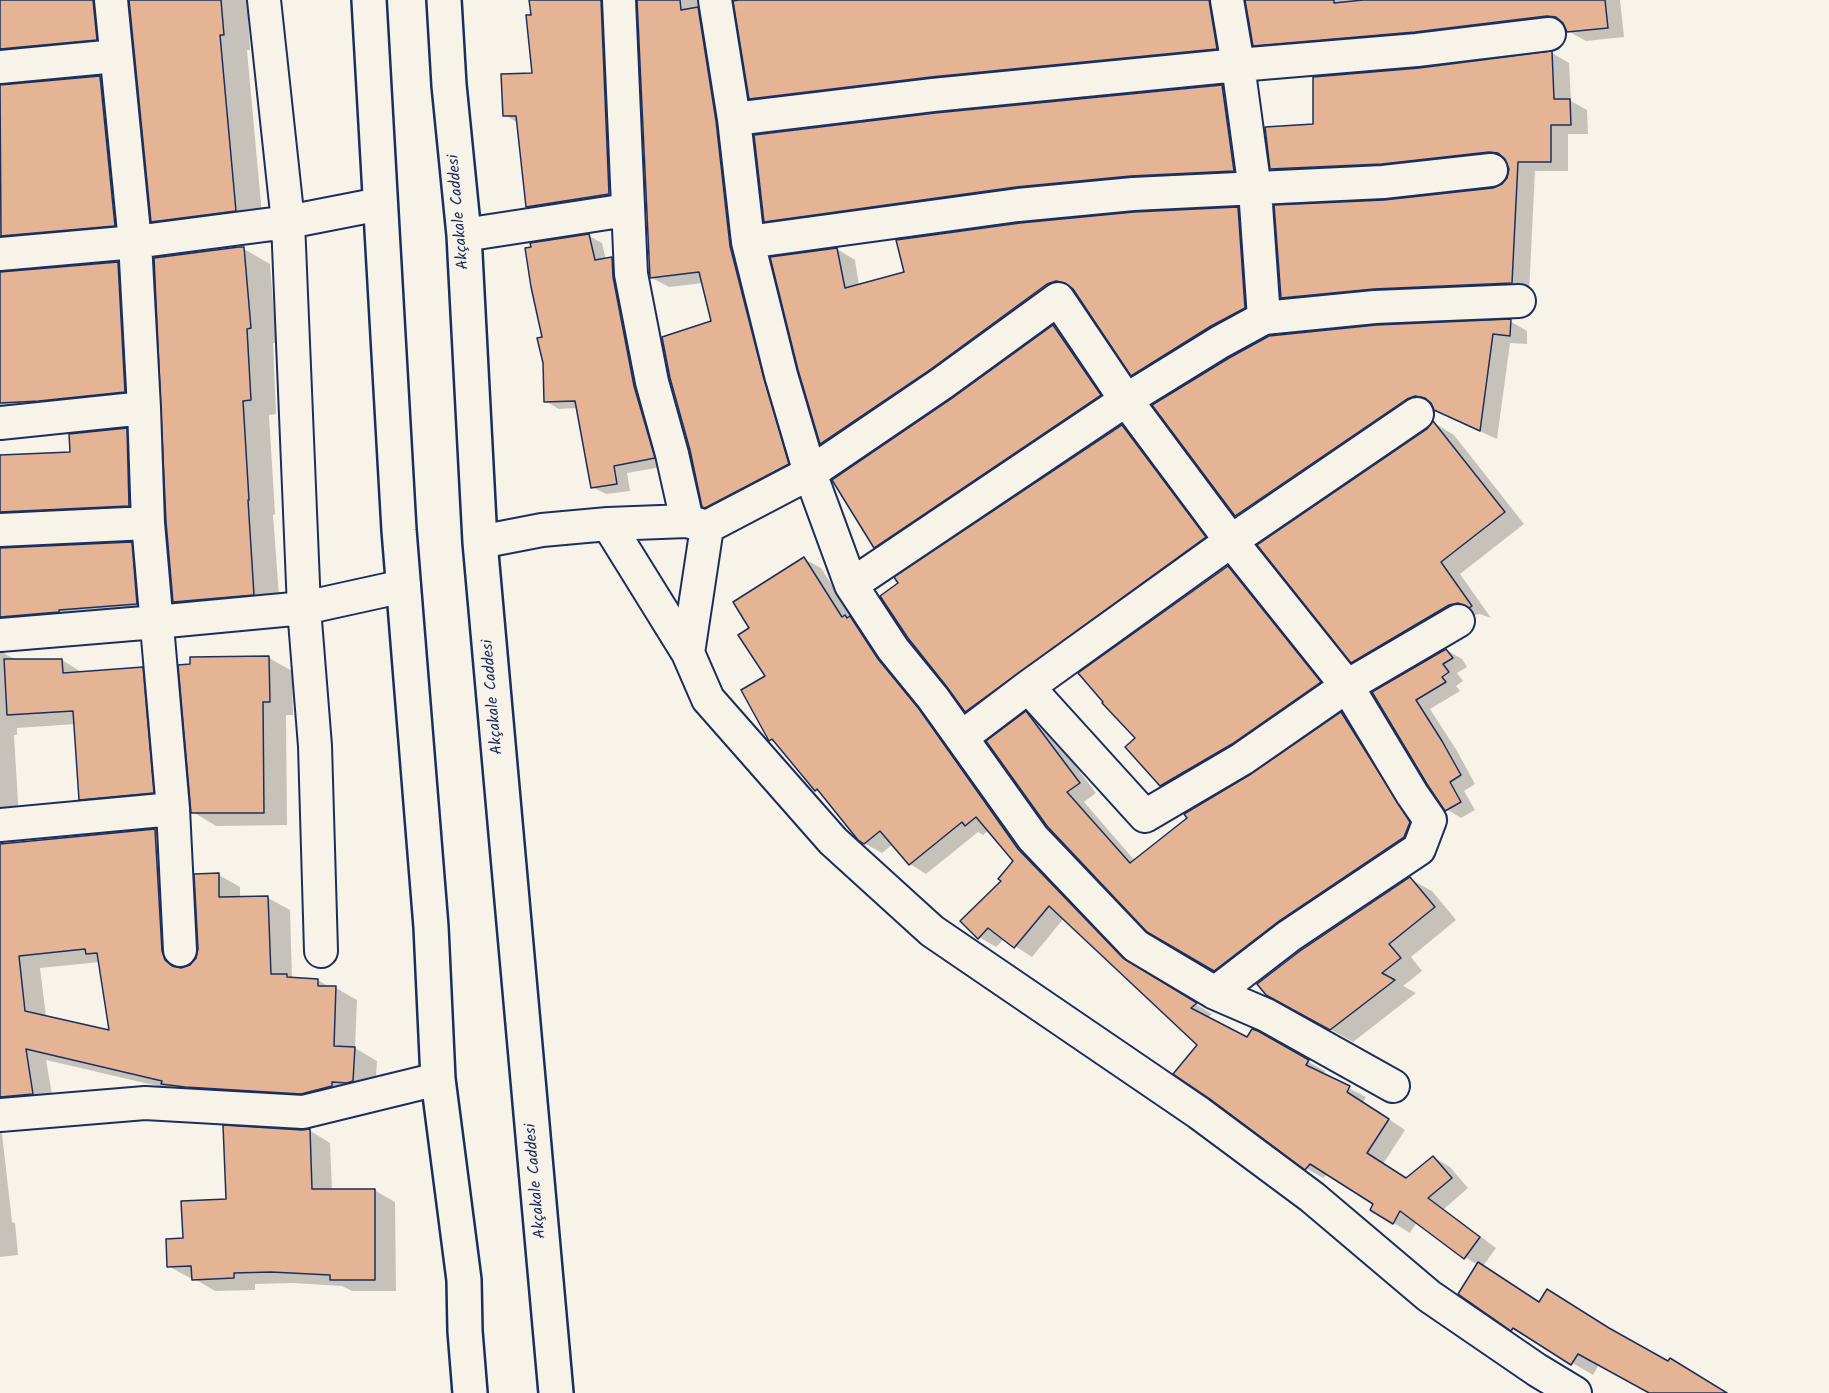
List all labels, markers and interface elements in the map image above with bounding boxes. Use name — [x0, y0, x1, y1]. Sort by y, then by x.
street label: Akçakale Caddesi — [445, 154, 475, 270]
street label: Akçakale Caddesi — [479, 639, 509, 755]
street label: Akçakale Caddesi — [522, 1123, 552, 1239]

